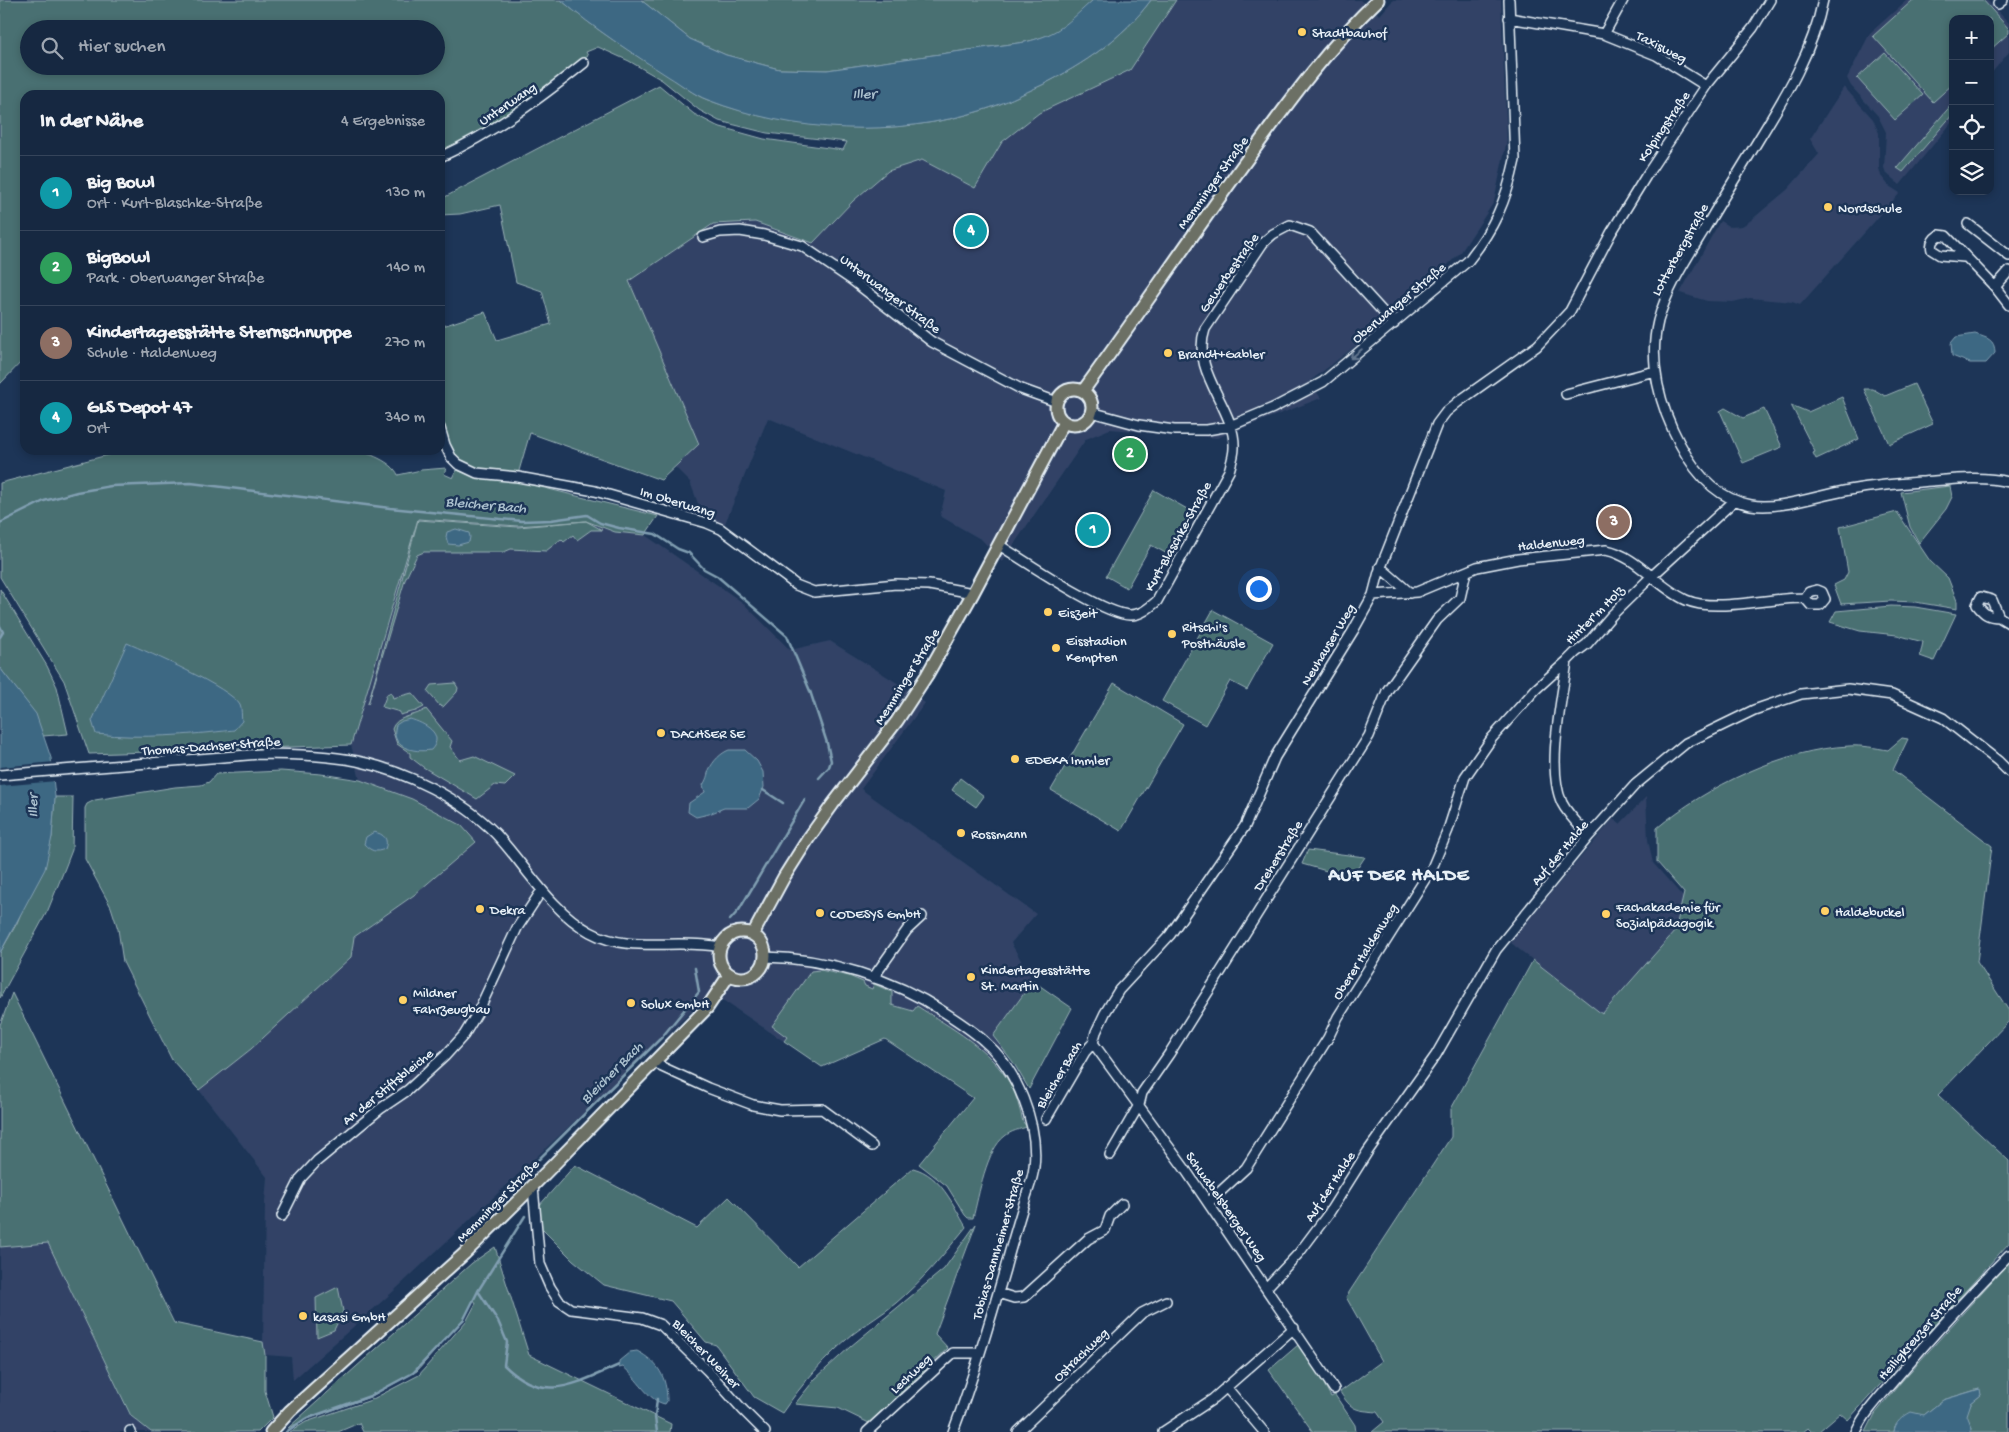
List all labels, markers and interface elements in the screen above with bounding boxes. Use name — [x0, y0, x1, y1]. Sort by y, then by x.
map controls — [1949, 15, 1994, 195]
button: + — [1949, 15, 1994, 60]
search box — [20, 20, 445, 75]
marker: Stadtbauhof — [1296, 26, 1308, 38]
place label: Stadtbauhof — [1312, 26, 1388, 43]
street label: Taxisweg — [1632, 28, 1689, 68]
icon: search — [38, 34, 66, 62]
text: Hier suchen — [78, 36, 165, 59]
button: − — [1949, 60, 1994, 105]
street label: Unterwang — [476, 80, 540, 131]
water label: Iller — [852, 86, 879, 104]
street label: Kolpingstraße — [1635, 88, 1695, 166]
button: locate — [1949, 105, 1994, 150]
text: In der Nähe — [40, 110, 143, 135]
text: 4 Ergebnisse — [341, 113, 425, 132]
street label: Memminger Straße — [1175, 133, 1254, 233]
button: layers — [1949, 150, 1994, 195]
text: Big Bowl — [87, 172, 155, 195]
text: 1 — [53, 184, 59, 203]
text: 130 m — [386, 184, 425, 203]
text: Ort · Kurt-Blaschke-Straße — [87, 195, 262, 214]
street label: Lotterbergstraße — [1649, 200, 1714, 299]
marker: Nordschule — [1822, 201, 1834, 213]
place label: Nordschule — [1838, 201, 1903, 218]
pin: 4 — [955, 212, 987, 250]
street label: Gewerbestraße — [1196, 230, 1264, 316]
text: BigBowl — [87, 247, 150, 270]
street label: Unterwanger Straße — [836, 251, 944, 339]
text: 2 — [52, 259, 60, 278]
text: 140 m — [387, 259, 425, 278]
street label: Oberwanger Straße — [1349, 259, 1451, 348]
text: Park · Oberwanger Straße — [87, 270, 264, 289]
text: Kindertagesstätte Sternschnuppe — [87, 322, 352, 345]
text: 3 — [52, 334, 60, 353]
text: 270 m — [385, 334, 425, 353]
text: Schule · Haldenweg — [87, 345, 217, 364]
marker: Brandt+Gabler — [1162, 347, 1174, 359]
place label: Brandt+Gabler — [1177, 347, 1266, 364]
one-way arrow — [1350, 349, 1363, 360]
text: GLS Depot 47 — [87, 397, 192, 420]
text: 4 — [52, 409, 60, 428]
text: 340 m — [385, 409, 425, 428]
text: Ort — [87, 420, 109, 439]
pin: 2 — [1114, 435, 1146, 473]
street label: Kurt-Blaschke-Straße — [1142, 478, 1217, 595]
street label: Im Oberwang — [638, 484, 717, 523]
water label: Bleicher Bach — [445, 494, 528, 519]
pin: 3 — [1598, 503, 1630, 541]
pin: 1 — [1077, 511, 1109, 549]
street label: Haldenweg — [1517, 533, 1585, 556]
your location — [1246, 576, 1272, 602]
street label: Hinter'm Holz — [1563, 582, 1630, 649]
street label: Neuhauser Weg — [1298, 601, 1360, 689]
marker: Eiszeit — [1042, 606, 1054, 618]
place label: Eiszeit — [1058, 606, 1098, 623]
place label: Ritschi's Posthäusle — [1181, 620, 1246, 653]
street label: Memminger Straße — [872, 625, 945, 729]
marker: Ritschi's Posthäusle — [1166, 628, 1178, 640]
place label: Eisstadion Kempten — [1066, 634, 1127, 667]
marker: Eisstadion Kempten — [1050, 642, 1062, 654]
marker: DACHSER SE — [655, 727, 667, 739]
place label: DACHSER SE — [670, 727, 746, 744]
street label: Thomas-Dachser-Straße — [140, 734, 282, 761]
marker: EDEKA Immler — [1009, 753, 1021, 765]
place label: EDEKA Immler — [1025, 753, 1110, 770]
water label: Iller — [25, 791, 43, 818]
street label: Dreherstraße — [1250, 817, 1308, 896]
street label: Auf der Halde — [1529, 817, 1594, 890]
marker: Rossmann — [955, 827, 967, 839]
place label: Rossmann — [971, 827, 1027, 844]
district label: AUF DER HALDE — [1327, 865, 1470, 888]
place label: Fachakademie für Sozialpädagogik — [1615, 900, 1721, 933]
street label: Oberer Haldenweg — [1330, 901, 1403, 1004]
marker: Dekra — [474, 903, 486, 915]
place label: Dekra — [489, 903, 527, 920]
marker: Haldebuckel — [1819, 905, 1831, 917]
place label: Haldebuckel — [1835, 905, 1905, 922]
marker: CODESYS GmbH — [814, 907, 826, 919]
place label: CODESYS GmbH — [830, 907, 922, 924]
marker: Fachakademie für Sozialpädagogik — [1600, 908, 1612, 920]
place label: Kindertagesstätte St. Martin — [981, 963, 1091, 996]
marker: Kindertagesstätte St. Martin — [965, 971, 977, 983]
place label: Mildner Fahrzeugbau — [412, 986, 491, 1019]
marker: Mildner Fahrzeugbau — [397, 994, 409, 1006]
marker: Solux GmbH — [625, 997, 637, 1009]
place label: Solux GmbH — [641, 997, 710, 1014]
water label: Bleicher Bach — [577, 1038, 648, 1108]
street label: Bleicher Bach — [1033, 1038, 1087, 1113]
street label: An der Stiftsbleiche — [339, 1045, 438, 1130]
street label: Auf der Halde — [1302, 1148, 1361, 1226]
street label: Schwabelsberger Weg — [1181, 1149, 1269, 1266]
street label: Memminger Straße — [454, 1156, 544, 1247]
street label: Tobias-Dannheimer-Straße — [970, 1167, 1029, 1323]
street label: Heiligkreuzer Straße — [1875, 1282, 1967, 1384]
marker: kasasi GmbH — [297, 1310, 309, 1322]
place label: kasasi GmbH — [313, 1310, 387, 1327]
street label: Bleicher Weiher — [667, 1316, 743, 1394]
street label: Ostrachweg — [1051, 1325, 1113, 1386]
street label: Lechweg — [887, 1351, 936, 1398]

